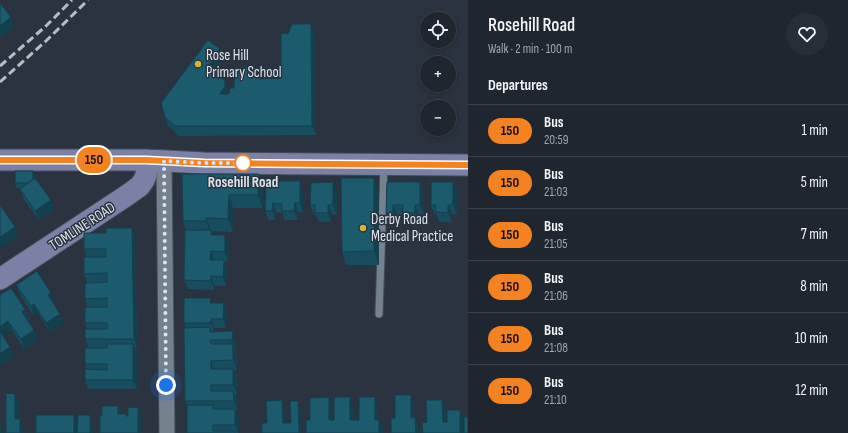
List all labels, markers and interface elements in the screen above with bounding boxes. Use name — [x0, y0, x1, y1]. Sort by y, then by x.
map controls — [420, 12, 456, 136]
button: locate — [420, 12, 456, 48]
button: heart — [786, 13, 828, 55]
text: Rosehill Road — [488, 14, 575, 37]
text: Walk · 2 min · 100 m — [488, 41, 572, 57]
place label: Rose Hill Primary School — [206, 46, 282, 82]
button: + — [420, 56, 456, 92]
marker: Rose Hill Primary School — [193, 59, 203, 69]
text: Departures — [488, 76, 548, 95]
button: − — [420, 100, 456, 136]
text: Bus — [544, 113, 563, 132]
text: 1 min — [802, 121, 828, 140]
text: 150 — [501, 122, 519, 139]
text: 20:59 — [544, 132, 568, 148]
line badge: 150 — [71, 147, 117, 173]
text: 150 — [85, 151, 103, 168]
marker: Rosehill Road — [234, 154, 252, 172]
text: Bus — [544, 165, 563, 184]
place label: Rosehill Road — [208, 173, 278, 192]
text: 5 min — [801, 173, 828, 192]
text: 150 — [501, 174, 519, 191]
text: 21:03 — [544, 184, 568, 200]
street label: TOMLINE ROAD — [46, 198, 119, 255]
place label: Derby Road Medical Practice — [371, 210, 453, 246]
text: Bus — [544, 217, 563, 236]
marker: Derby Road Medical Practice — [358, 223, 368, 233]
text: 7 min — [801, 225, 828, 244]
text: 150 — [501, 226, 519, 243]
text: 21:05 — [544, 236, 567, 252]
text: Bus — [544, 269, 563, 288]
text: 8 min — [800, 277, 828, 296]
text: 150 — [501, 278, 519, 295]
text: 21:06 — [544, 288, 568, 304]
text: Bus — [544, 321, 563, 340]
text: 10 min — [795, 329, 828, 348]
text: 150 — [501, 330, 519, 347]
text: 21:08 — [544, 340, 568, 356]
text: Bus — [544, 373, 563, 392]
your location — [156, 375, 176, 395]
text: 12 min — [795, 381, 828, 400]
text: 150 — [501, 382, 519, 399]
text: 21:10 — [544, 392, 567, 408]

